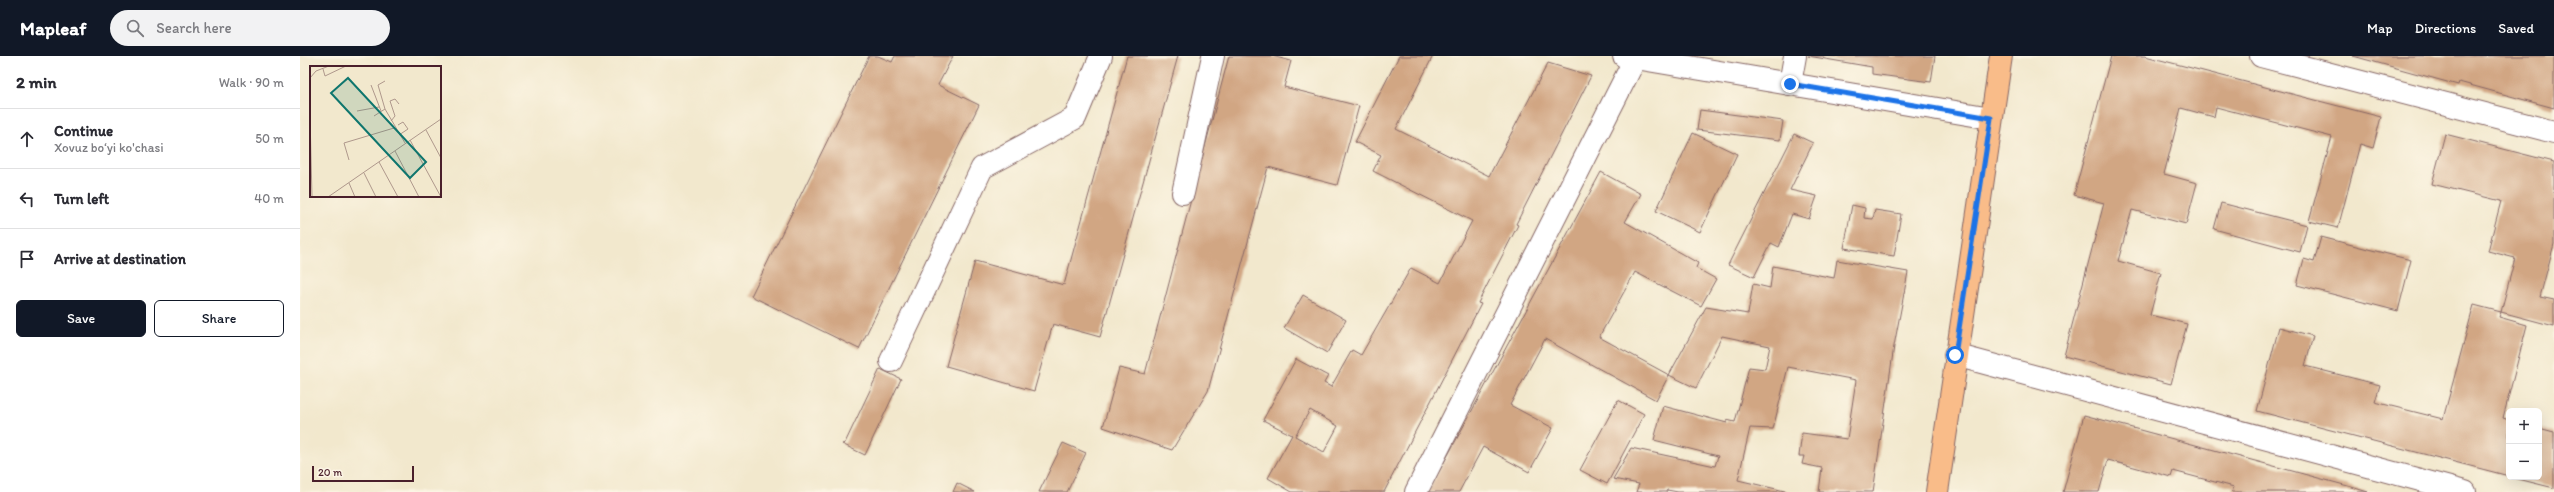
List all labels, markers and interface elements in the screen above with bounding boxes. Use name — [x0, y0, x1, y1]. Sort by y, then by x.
search box — [110, 10, 390, 46]
text: Mapleaf — [20, 17, 86, 40]
icon: search — [124, 17, 146, 39]
text: Search here — [156, 19, 232, 37]
text: Map — [2367, 20, 2393, 37]
text: Directions — [2415, 20, 2476, 37]
text: Saved — [2498, 20, 2534, 37]
inset map — [310, 66, 441, 197]
text: 2 min — [16, 72, 56, 92]
text: Walk · 90 m — [219, 75, 284, 90]
route end — [1781, 75, 1799, 93]
text: Continue — [54, 122, 113, 140]
icon: ahead — [16, 128, 38, 150]
text: 50 m — [255, 131, 284, 146]
text: Xovuz bo‘yi ko'chasi — [54, 140, 164, 155]
icon: left — [16, 188, 38, 210]
text: Turn left — [54, 190, 109, 208]
text: 40 m — [254, 191, 284, 206]
icon: arrive — [16, 248, 38, 270]
text: Arrive at destination — [54, 250, 186, 268]
button: Save — [16, 300, 146, 337]
button: Share — [154, 300, 284, 337]
route start — [1946, 346, 1964, 364]
map controls — [2506, 408, 2542, 480]
button: + — [2506, 408, 2542, 444]
button: − — [2506, 444, 2542, 480]
scale bar — [312, 464, 414, 483]
text: 20 m — [318, 466, 342, 479]

